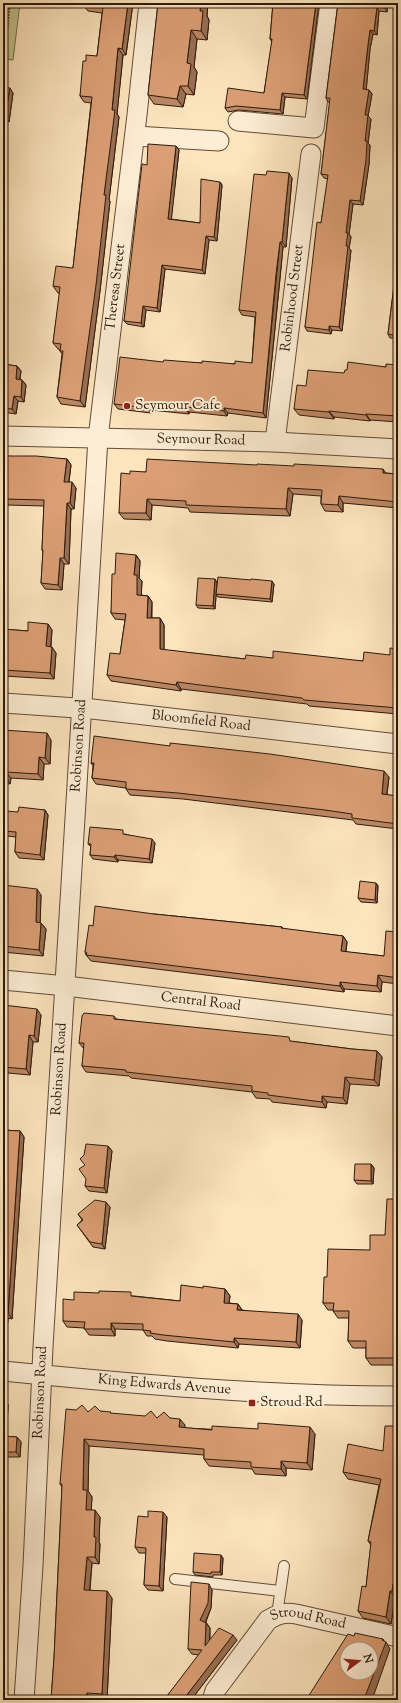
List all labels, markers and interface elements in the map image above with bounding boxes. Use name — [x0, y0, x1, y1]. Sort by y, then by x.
street label: Theresa Street — [101, 242, 131, 332]
street label: Robinhood Street — [276, 243, 310, 353]
place label: Seymour Cafe — [135, 396, 221, 416]
marker: Seymour Cafe — [122, 401, 132, 411]
street label: Seymour Road — [156, 429, 246, 451]
street label: Robinson Road — [67, 698, 92, 793]
street label: Bloomfield Road — [150, 706, 252, 737]
street label: Central Road — [160, 987, 242, 1017]
street label: Robinson Road — [47, 1022, 73, 1116]
street label: Robinson Road — [29, 1345, 53, 1439]
street label: King Edwards Avenue — [97, 1370, 232, 1400]
place label: Stroud Rd — [260, 1393, 323, 1413]
marker: Stroud Rd — [247, 1398, 257, 1408]
street label: Stroud Road — [267, 1603, 348, 1635]
north arrow — [339, 1641, 379, 1681]
text: N — [358, 1651, 377, 1665]

